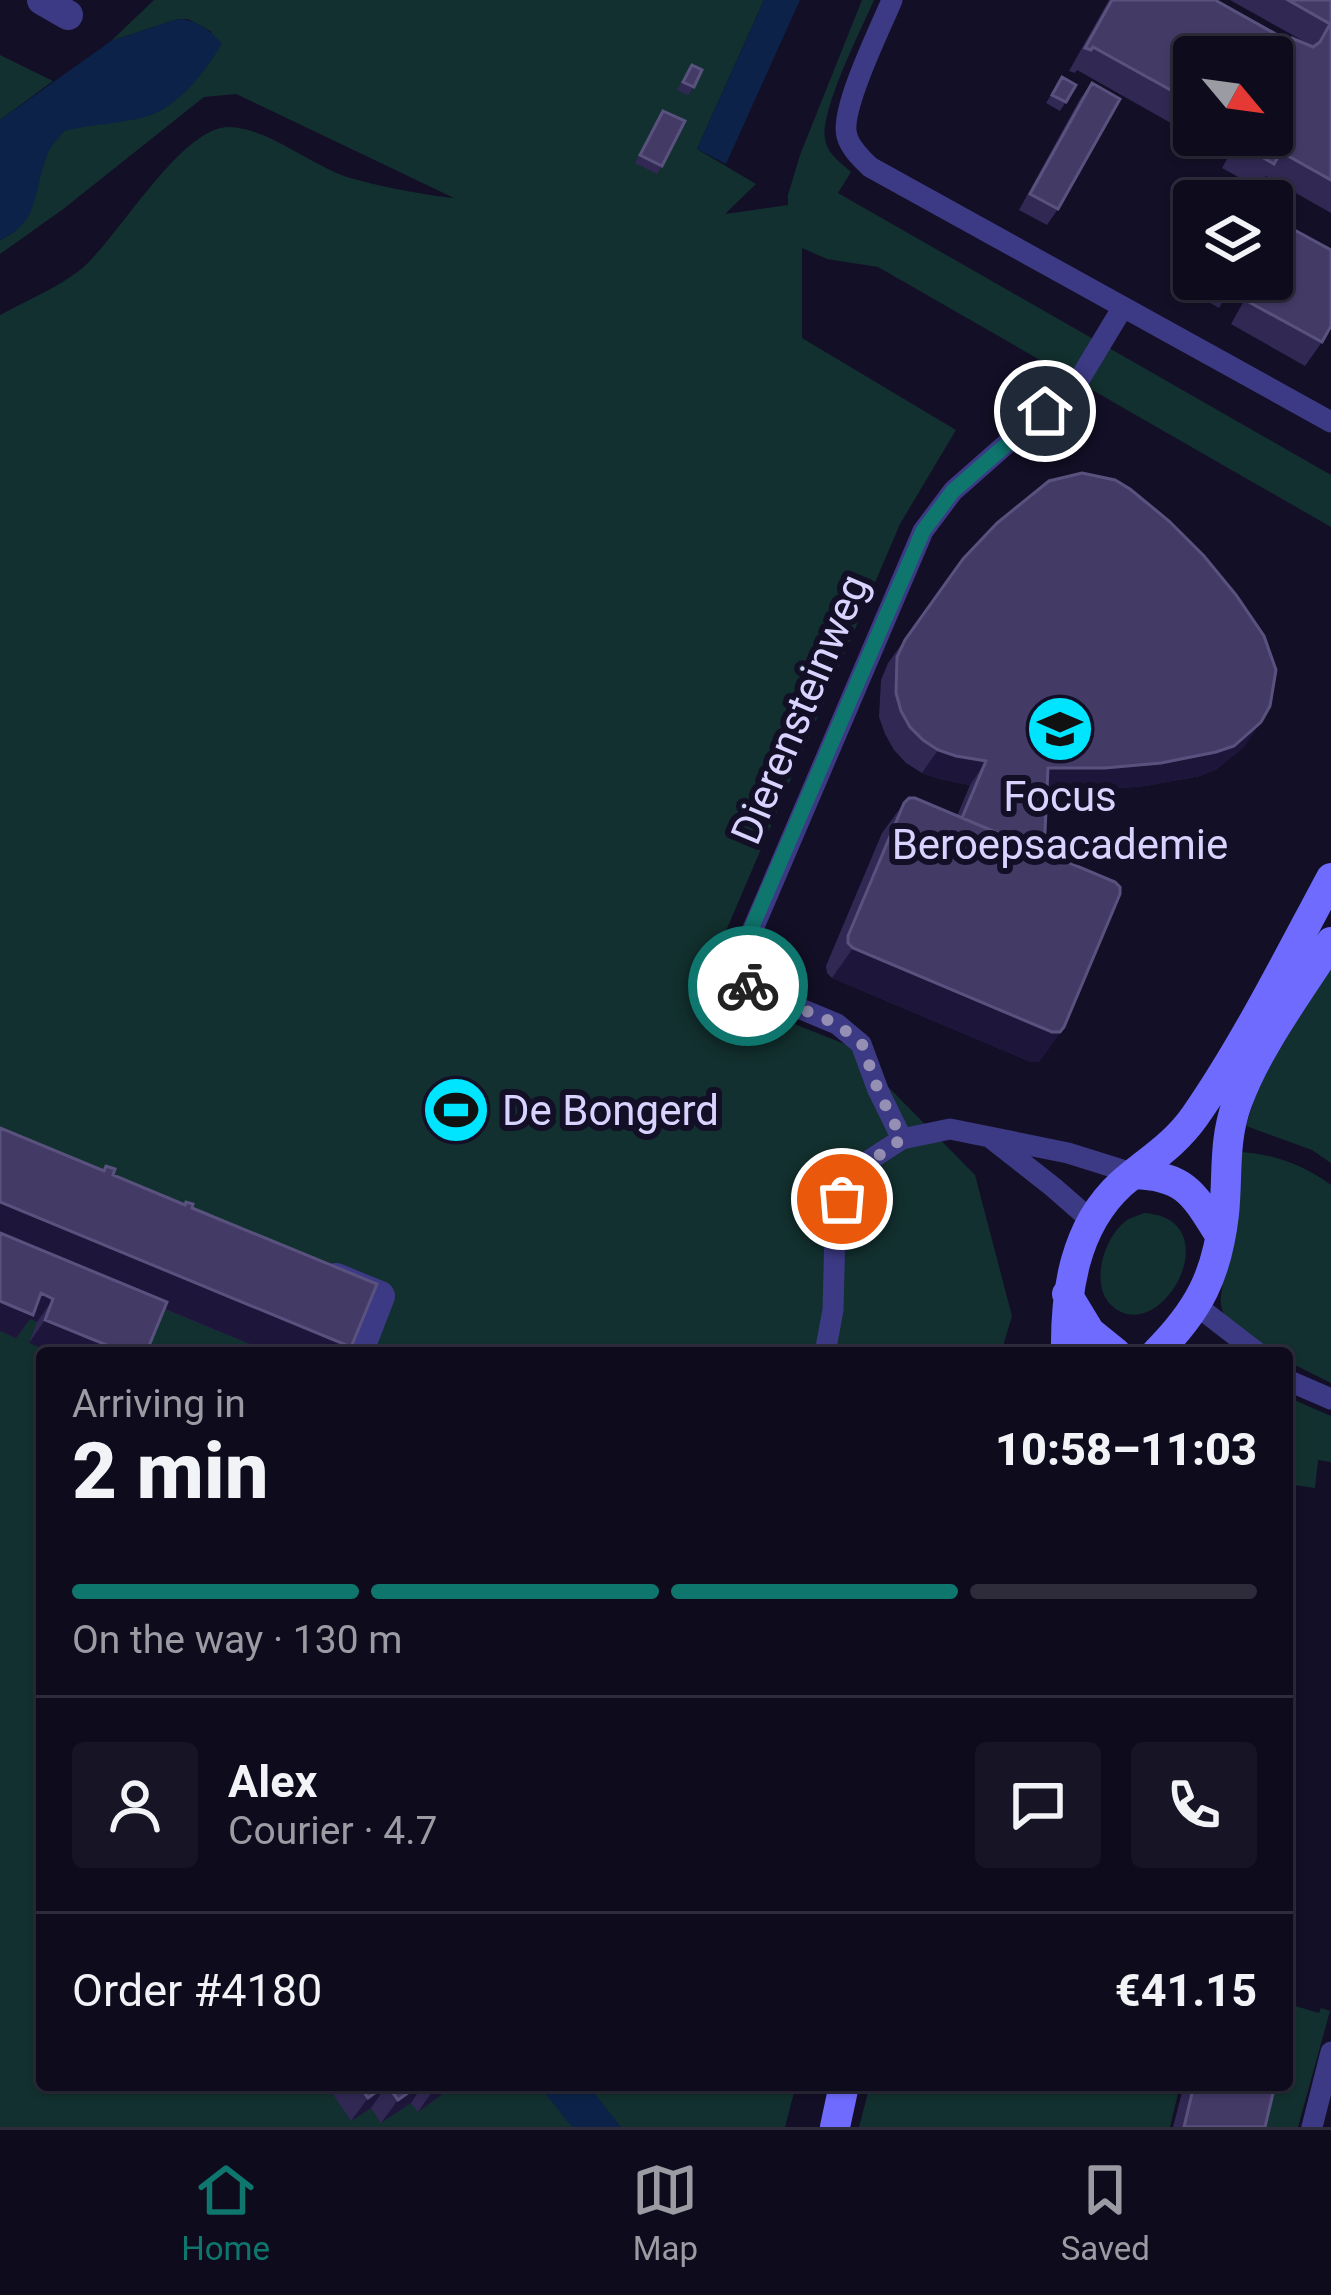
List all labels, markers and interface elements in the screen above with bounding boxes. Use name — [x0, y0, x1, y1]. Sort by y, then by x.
north arrow — [1173, 36, 1293, 156]
map controls — [1173, 36, 1293, 300]
button: layers — [1173, 180, 1293, 300]
pin — [994, 360, 1096, 462]
icon: home — [1012, 378, 1078, 444]
street label: Dierensteinweg — [721, 567, 879, 851]
school or university icon: Focus Beroepsacademie — [1025, 694, 1095, 764]
place label: Focus Beroepsacademie — [892, 772, 1228, 869]
courier — [688, 926, 808, 1046]
icon: bike — [715, 953, 781, 1019]
sports icon: De Bongerd — [421, 1075, 491, 1145]
place label: De Bongerd — [502, 1086, 719, 1135]
pin — [791, 1148, 893, 1250]
icon: bag — [809, 1166, 875, 1232]
text: Arriving in — [72, 1381, 246, 1427]
text: 10:58–11:03 — [995, 1423, 1257, 1476]
text: 2 min — [72, 1426, 269, 1517]
text: On the way · 130 m — [72, 1617, 403, 1663]
button: person — [72, 1742, 198, 1868]
button: chat — [975, 1742, 1101, 1868]
button: phone — [1131, 1742, 1257, 1868]
text: Alex — [228, 1755, 317, 1808]
text: Courier · 4.7 — [228, 1808, 437, 1854]
text: Order #4180 — [72, 1964, 322, 2017]
text: €41.15 — [1115, 1964, 1257, 2017]
tab: Home — [181, 2157, 270, 2268]
tab: Map — [632, 2157, 698, 2268]
tab: Saved — [1061, 2157, 1150, 2268]

